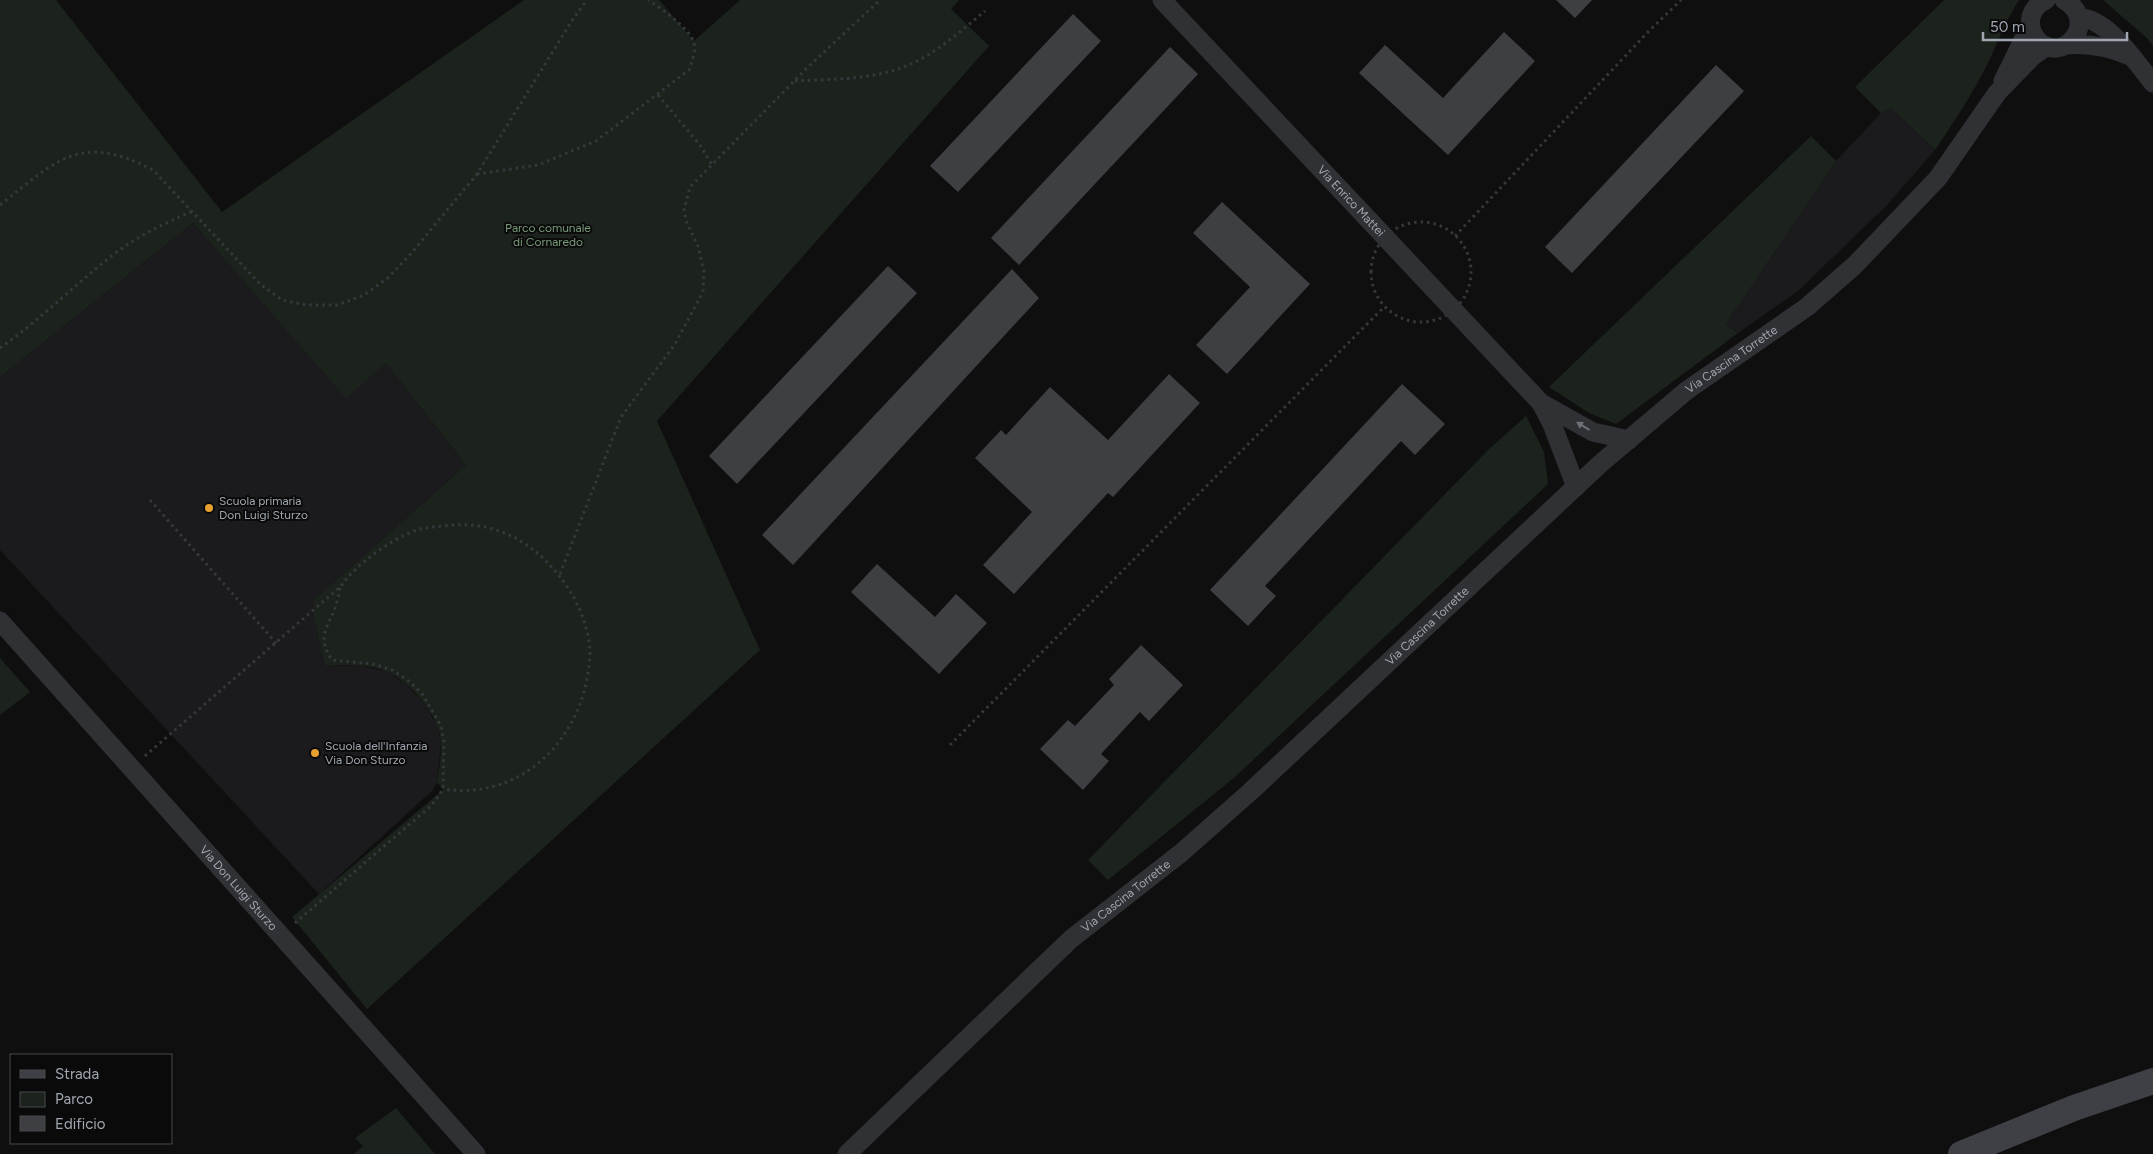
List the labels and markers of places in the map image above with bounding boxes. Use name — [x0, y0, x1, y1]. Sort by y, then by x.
place label: Scuola primaria Don Luigi Sturzo — [219, 494, 308, 522]
marker: Scuola primaria Don Luigi Sturzo — [203, 502, 215, 514]
place label: Scuola dell'Infanzia Via Don Sturzo — [325, 739, 427, 767]
marker: Scuola dell'Infanzia Via Don Sturzo — [309, 747, 321, 759]

